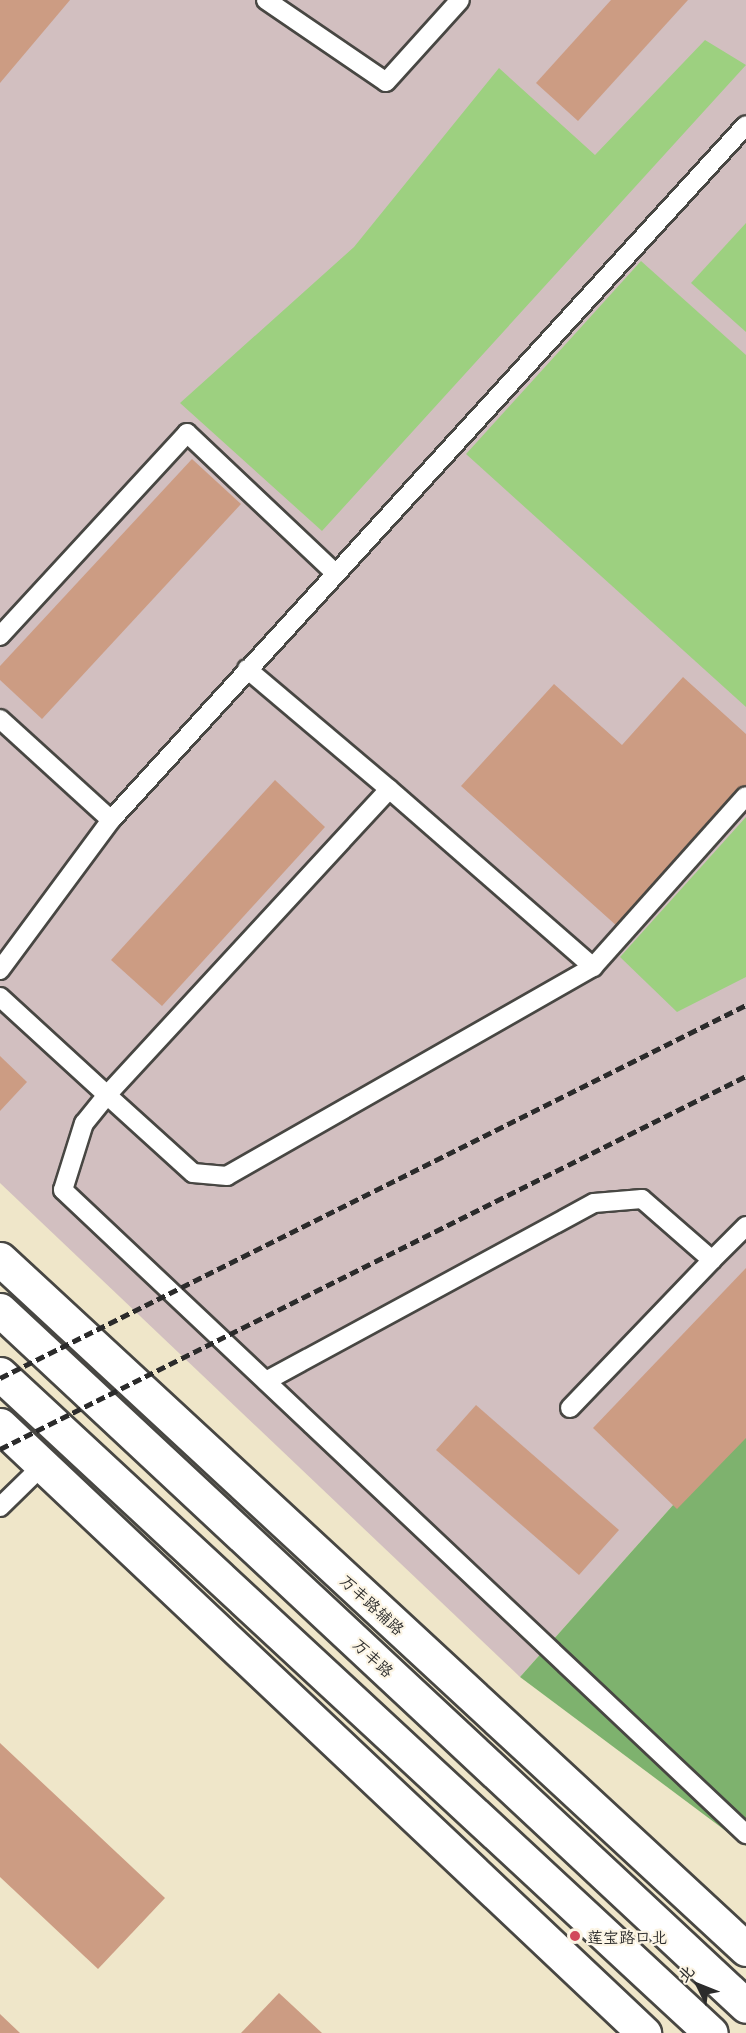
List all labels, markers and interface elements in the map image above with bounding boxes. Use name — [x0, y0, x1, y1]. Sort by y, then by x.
street label: 万丰路辅路 — [337, 1570, 409, 1638]
street label: 万丰路 — [350, 1634, 398, 1680]
place label: 莲宝路口北 — [587, 1926, 667, 1946]
marker: 莲宝路口北 — [568, 1929, 582, 1943]
north arrow — [668, 1955, 728, 2015]
text: 北 — [671, 1959, 699, 1987]

